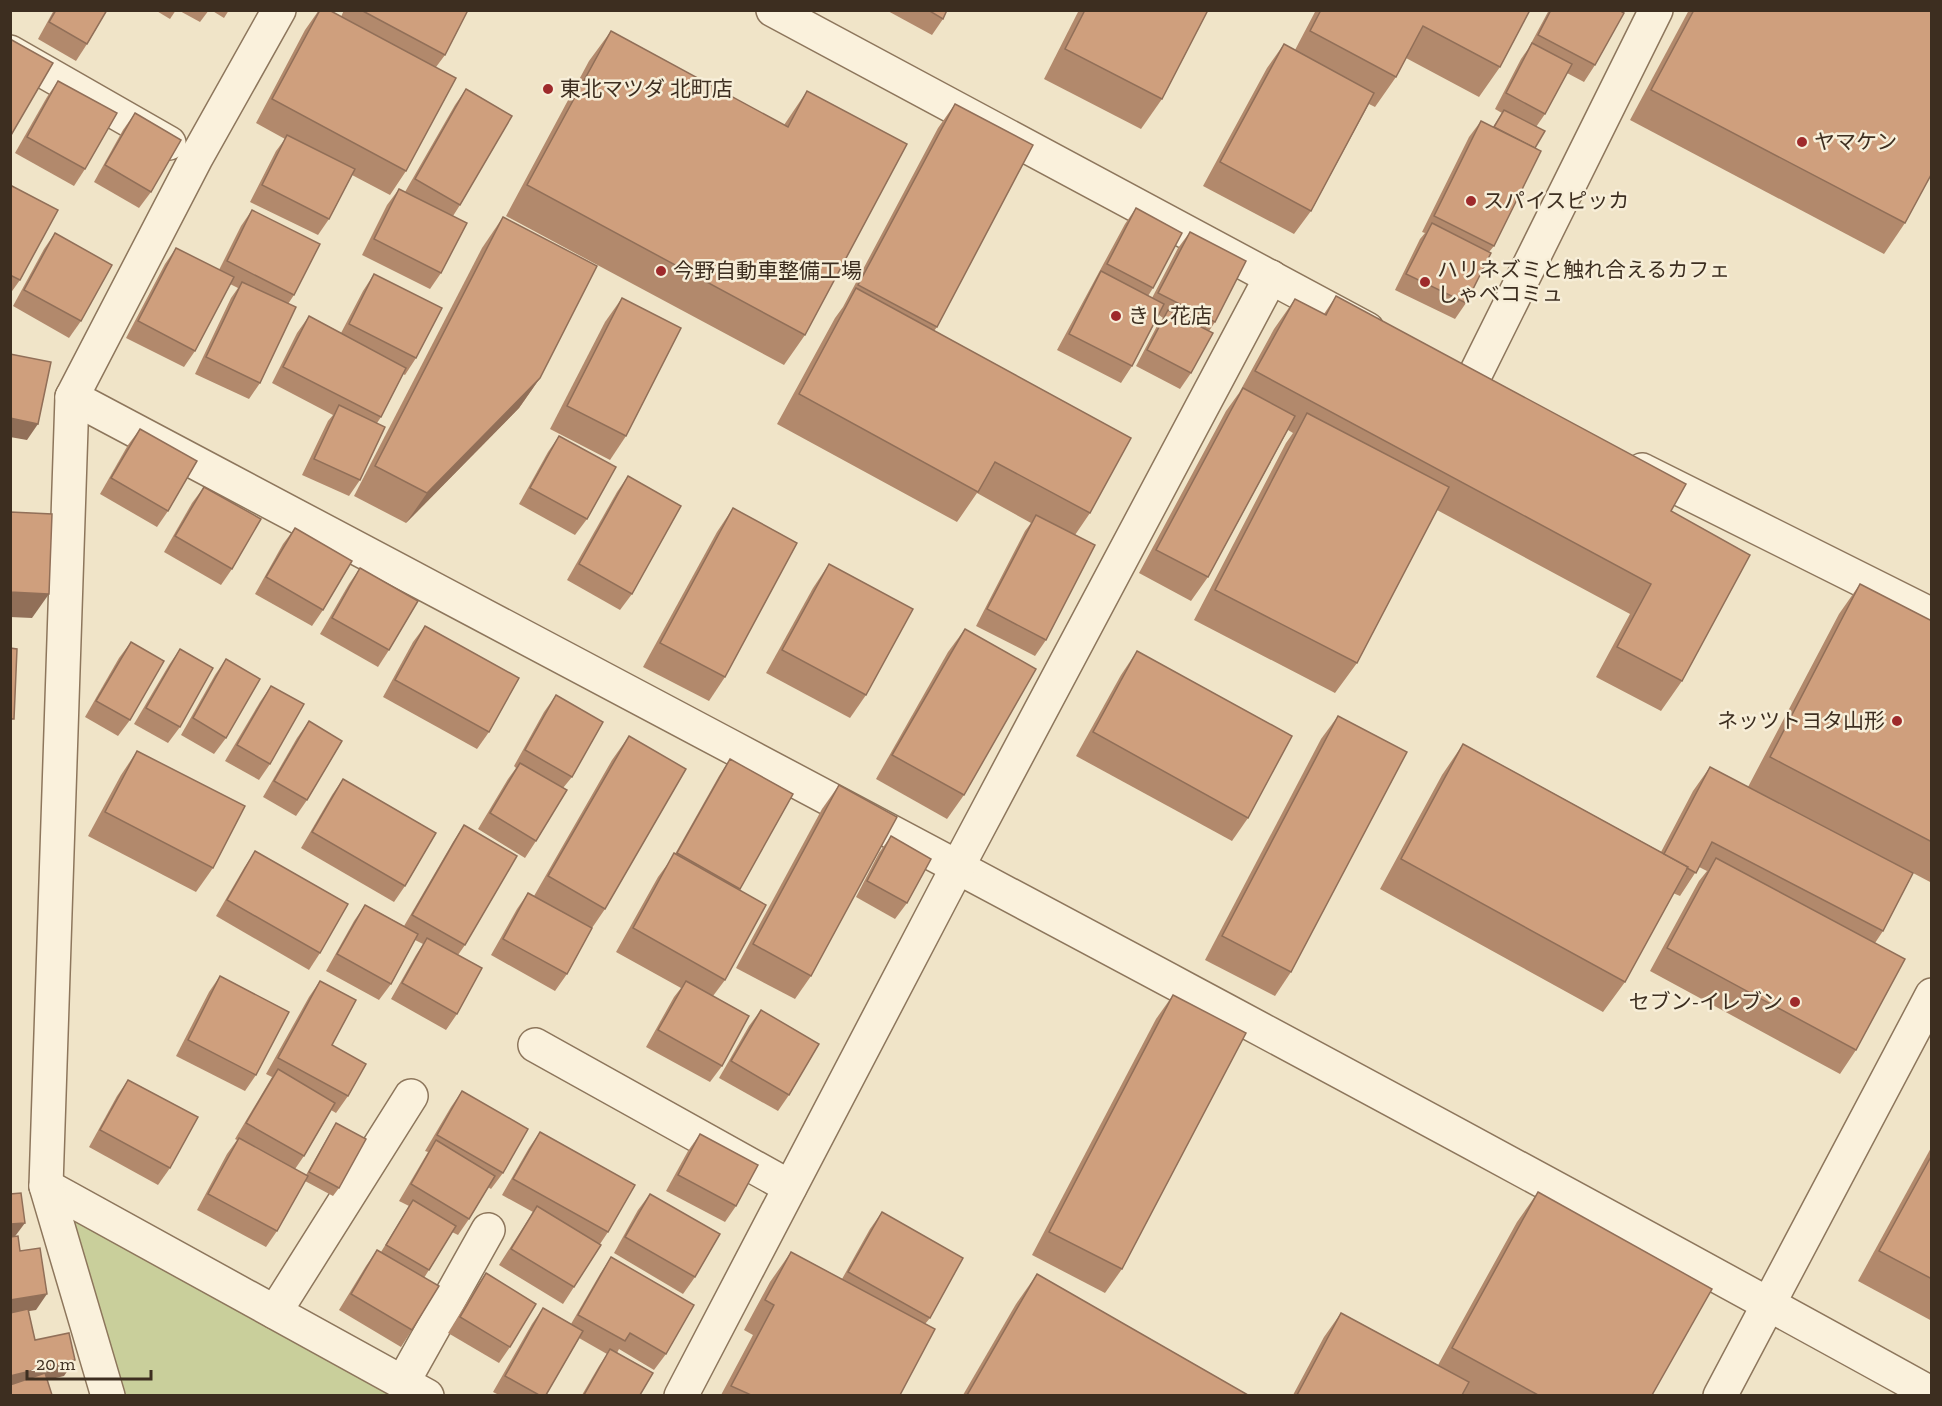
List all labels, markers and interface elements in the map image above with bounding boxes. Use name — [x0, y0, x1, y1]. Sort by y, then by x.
place label: 東北マツダ 北町店 — [560, 76, 733, 101]
marker: 東北マツダ 北町店 — [541, 82, 555, 96]
place label: ヤマケン — [1814, 129, 1897, 154]
marker: ヤマケン — [1795, 135, 1809, 149]
place label: スパイスピッカ — [1483, 188, 1629, 213]
marker: スパイスピッカ — [1464, 194, 1478, 208]
place label: ハリネズミと触れ合えるカフェ しゃべコミュ — [1437, 257, 1730, 306]
place label: 今野自動車整備工場 — [673, 258, 862, 283]
marker: 今野自動車整備工場 — [654, 264, 668, 278]
marker: ハリネズミと触れ合えるカフェ しゃべコミュ — [1418, 275, 1432, 289]
place label: きし花店 — [1128, 303, 1212, 328]
marker: きし花店 — [1109, 309, 1123, 323]
place label: ネッツトヨタ山形 — [1717, 708, 1885, 733]
marker: ネッツトヨタ山形 — [1890, 714, 1904, 728]
place label: セブン-イレブン — [1629, 989, 1783, 1014]
marker: セブン-イレブン — [1788, 995, 1802, 1009]
scale bar — [27, 1343, 152, 1381]
text: 20 m — [36, 1353, 76, 1375]

